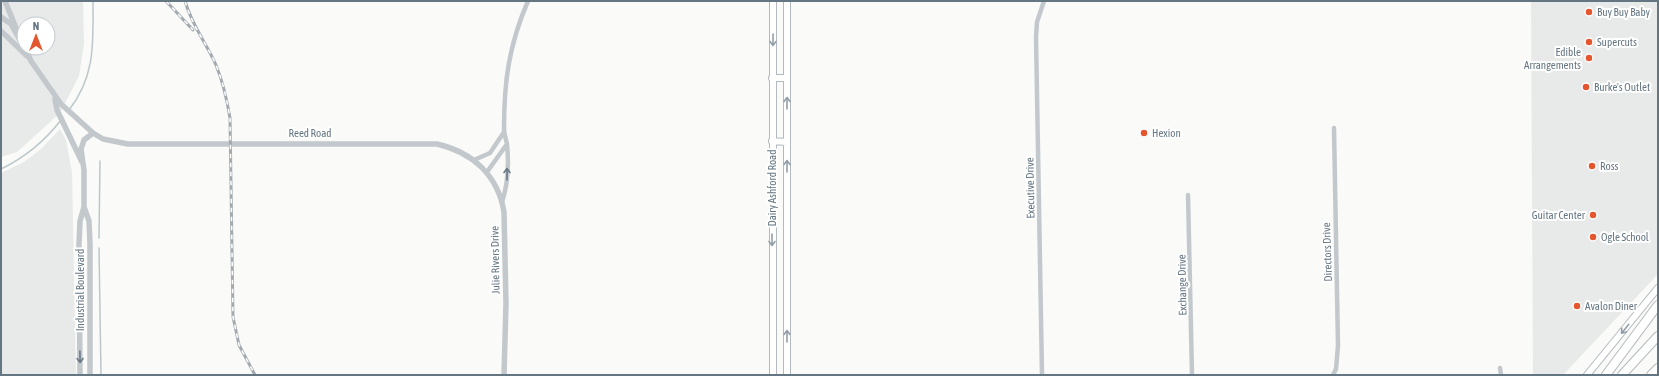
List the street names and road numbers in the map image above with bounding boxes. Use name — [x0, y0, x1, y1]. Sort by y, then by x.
street label: Reed Road — [288, 127, 332, 139]
street label: Dairy Ashford Road — [766, 150, 778, 226]
street label: Executive Drive — [1023, 157, 1037, 219]
street label: Directors Drive — [1320, 222, 1334, 282]
street label: Julie Rivers Drive — [488, 226, 502, 294]
street label: Industrial Boulevard — [74, 249, 86, 331]
street label: Exchange Drive — [1175, 254, 1189, 316]

